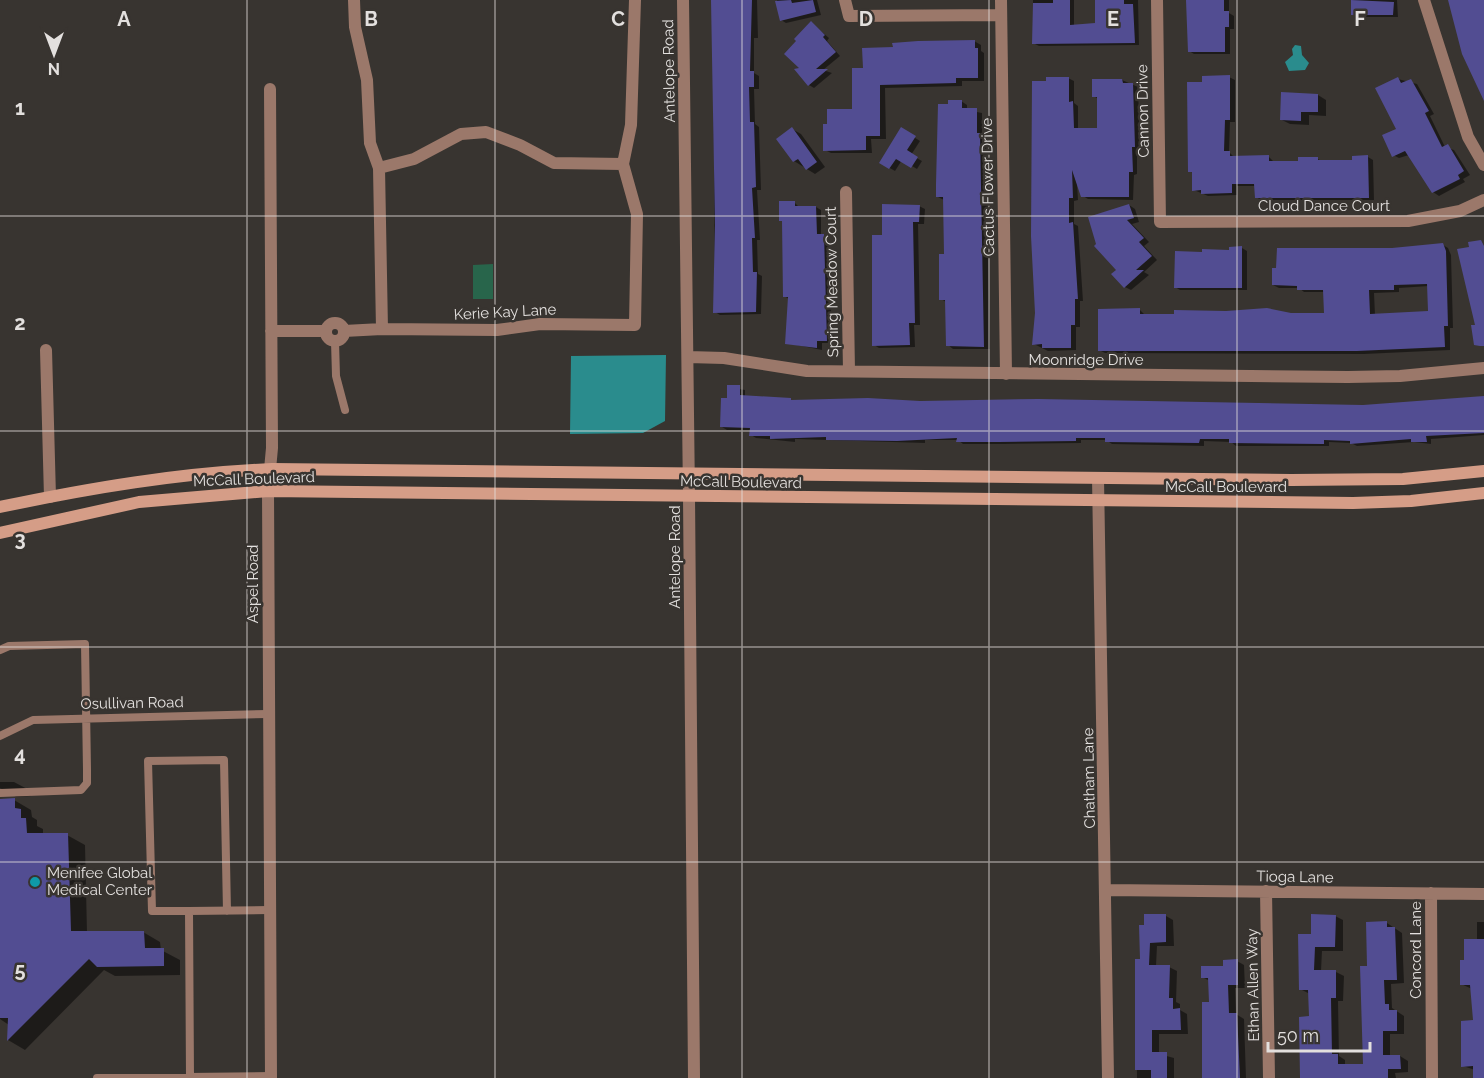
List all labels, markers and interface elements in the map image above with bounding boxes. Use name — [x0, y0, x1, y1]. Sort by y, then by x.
text: A — [117, 7, 131, 31]
text: B — [364, 7, 378, 31]
text: C — [611, 7, 625, 31]
text: D — [859, 7, 873, 31]
text: E — [1107, 7, 1119, 31]
text: F — [1354, 7, 1366, 31]
street label: Antelope Road — [659, 19, 679, 123]
north arrow — [24, 24, 84, 84]
text: N — [48, 59, 60, 78]
street label: Cannon Drive — [1133, 64, 1153, 158]
text: 1 — [15, 96, 25, 120]
street label: Cactus Flower Drive — [978, 117, 998, 256]
street label: Cloud Dance Court — [1258, 197, 1390, 215]
street label: Spring Meadow Court — [822, 206, 842, 358]
street label: Kerie Kay Lane — [453, 300, 557, 324]
text: 2 — [14, 311, 26, 335]
street label: Moonridge Drive — [1028, 351, 1144, 369]
street label: McCall Boulevard — [193, 468, 315, 490]
street label: McCall Boulevard — [680, 472, 802, 492]
street label: McCall Boulevard — [1165, 478, 1287, 496]
street label: Antelope Road — [666, 505, 684, 609]
text: 3 — [14, 527, 26, 551]
street label: Aspel Road — [244, 545, 262, 623]
street label: Osullivan Road — [80, 693, 184, 713]
street label: Chatham Lane — [1079, 727, 1099, 829]
text: 4 — [14, 742, 26, 766]
place label: Menifee Global Medical Center — [47, 864, 153, 899]
street label: Tioga Lane — [1256, 867, 1334, 887]
marker: Menifee Global Medical Center — [28, 875, 42, 889]
street label: Concord Lane — [1407, 901, 1425, 999]
street label: Ethan Allen Way — [1243, 928, 1263, 1042]
text: 5 — [14, 958, 26, 982]
scale bar — [1268, 1015, 1370, 1053]
text: 50 m — [1277, 1025, 1319, 1046]

